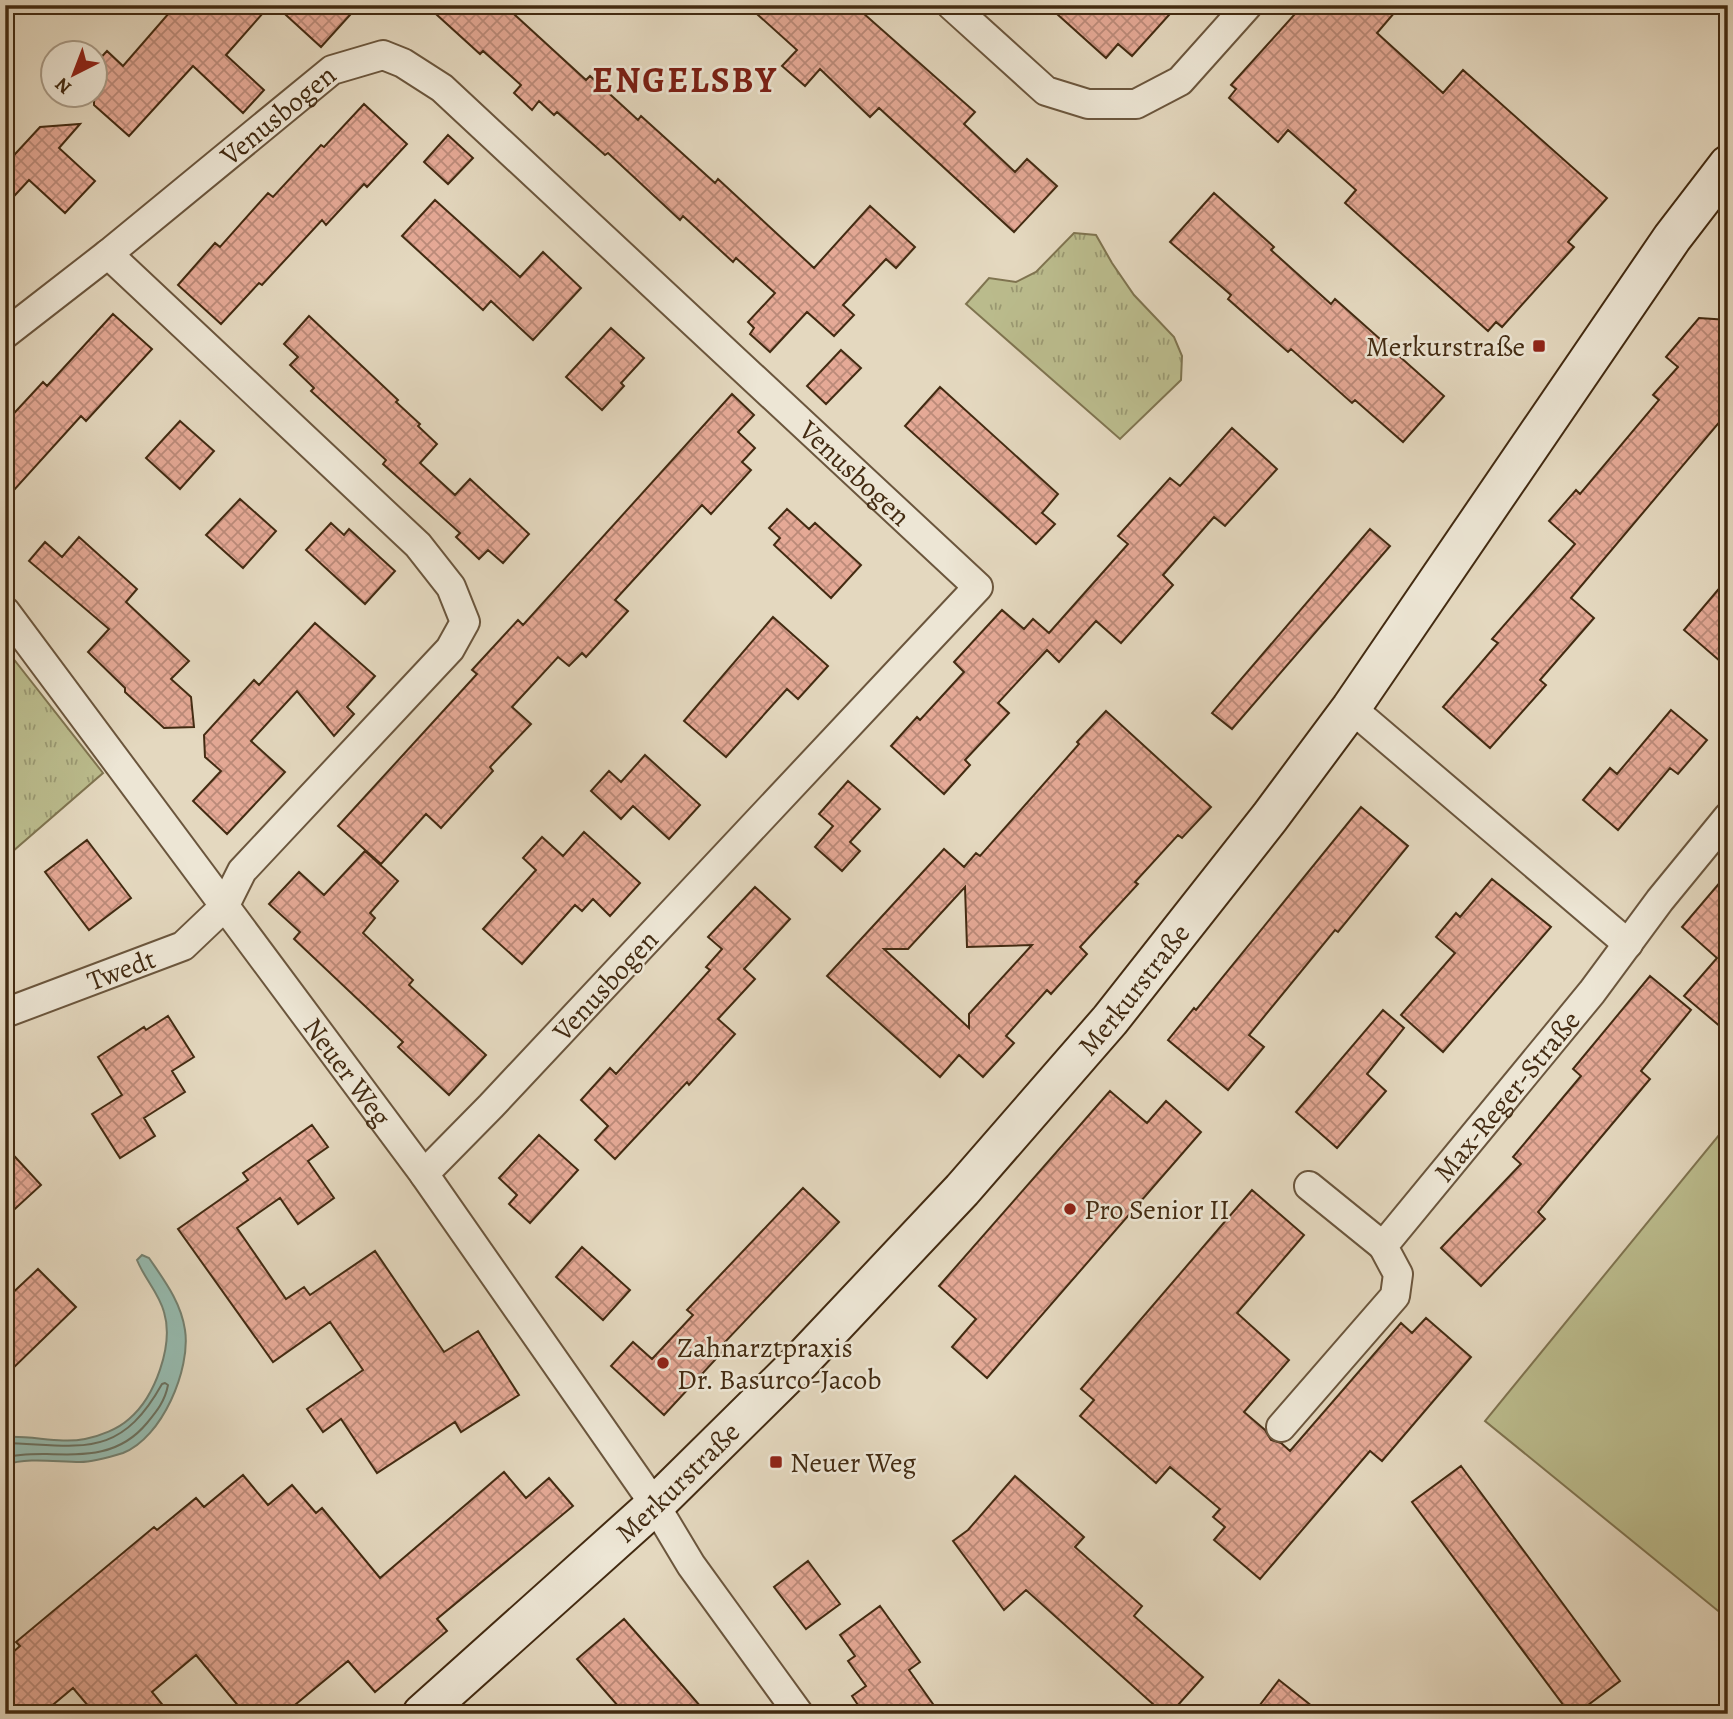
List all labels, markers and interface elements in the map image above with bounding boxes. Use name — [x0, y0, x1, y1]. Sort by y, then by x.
north arrow — [38, 38, 108, 108]
street label: Venusbogen — [212, 56, 344, 175]
district label: ENGELSBY — [592, 56, 778, 104]
text: N — [49, 71, 77, 100]
place label: Merkurstraße — [1366, 328, 1525, 366]
marker: Merkurstraße — [1531, 338, 1547, 354]
street label: Venusbogen — [790, 411, 919, 535]
street label: Merkurstraße — [1069, 916, 1199, 1064]
street label: Venusbogen — [544, 922, 667, 1050]
street label: Twedt — [82, 940, 161, 1000]
street label: Max-Reger-Straße — [1425, 1003, 1589, 1190]
street label: Neuer Weg — [294, 1010, 400, 1134]
place label: Pro Senior II — [1084, 1191, 1230, 1229]
marker: Pro Senior II — [1062, 1201, 1078, 1217]
place label: Zahnarztpraxis Dr. Basurco-Jacob — [677, 1329, 882, 1399]
marker: Zahnarztpraxis Dr. Basurco-Jacob — [655, 1355, 671, 1371]
street label: Merkurstraße — [607, 1414, 749, 1552]
place label: Neuer Weg — [790, 1444, 916, 1482]
marker: Neuer Weg — [768, 1454, 784, 1470]

